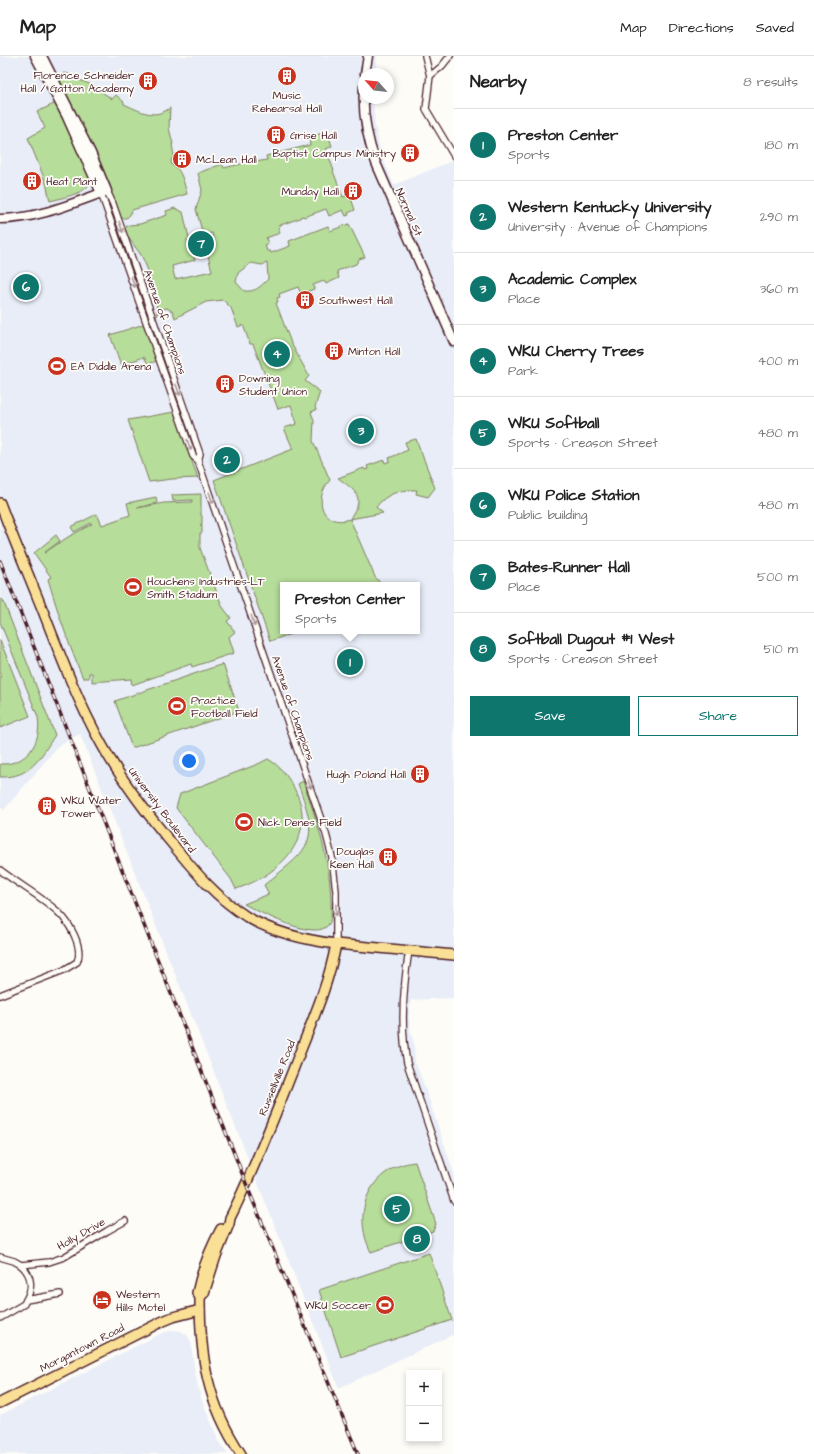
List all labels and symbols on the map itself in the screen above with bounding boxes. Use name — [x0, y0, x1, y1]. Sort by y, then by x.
building icon: Music Rehearsal Hall — [276, 65, 298, 87]
place label: Florence Schneider Hall / Gatton Academy — [20, 68, 134, 97]
north arrow — [358, 68, 394, 104]
building icon: Florence Schneider Hall / Gatton Academy — [137, 70, 159, 92]
place label: Music Rehearsal Hall — [252, 88, 322, 116]
building icon: Grise Hall — [265, 124, 287, 146]
place label: Grise Hall — [290, 128, 337, 143]
building icon: Baptist Campus Ministry — [399, 142, 421, 164]
place label: Baptist Campus Ministry — [272, 146, 396, 162]
building icon: McLean Hall — [171, 148, 193, 170]
place label: McLean Hall — [196, 152, 257, 167]
building icon: Heat Plant — [21, 170, 43, 192]
place label: Heat Plant — [46, 174, 98, 189]
building icon: Munday Hall — [342, 180, 364, 202]
place label: Munday Hall — [281, 184, 339, 200]
street label: Normal St — [392, 186, 426, 239]
one-way arrow — [118, 221, 125, 234]
pin: 7 — [188, 229, 214, 259]
street label: Avenue of Champions — [140, 268, 190, 377]
pin: 6 — [13, 272, 39, 302]
one-way arrow — [130, 276, 137, 289]
building icon: Southwest Hall — [294, 289, 316, 311]
place label: Southwest Hall — [319, 293, 393, 308]
pin: 4 — [264, 339, 290, 369]
building icon: Minton Hall — [323, 340, 345, 362]
place label: Minton Hall — [348, 344, 401, 359]
sports icon: EA Diddle Arena — [46, 355, 68, 377]
place label: EA Diddle Arena — [71, 359, 152, 374]
place label: Downing Student Union — [239, 371, 308, 399]
building icon: Downing Student Union — [214, 373, 236, 395]
one-way arrow — [175, 383, 182, 396]
pin: 3 — [348, 416, 374, 446]
one-way arrow — [186, 439, 194, 451]
pin: 2 — [214, 445, 240, 475]
one-way arrow — [208, 491, 215, 504]
place label: Houchens Industries-LT Smith Stadium — [147, 574, 265, 602]
sports icon: Houchens Industries-LT Smith Stadium — [122, 576, 144, 598]
one-way arrow — [250, 614, 257, 627]
pin: 1 — [337, 647, 363, 677]
street label: Avenue of Champions — [268, 654, 318, 763]
place label: Practice Football Field — [191, 693, 258, 721]
sports icon: Practice Football Field — [166, 695, 188, 717]
your location — [179, 751, 199, 771]
building icon: Hugh Poland Hall — [409, 763, 431, 785]
street label: University Boulevard — [124, 764, 199, 857]
place label: Hugh Poland Hall — [326, 767, 406, 783]
one-way arrow — [305, 777, 313, 789]
place label: WKU Water Tower — [61, 793, 121, 821]
building icon: WKU Water Tower — [36, 795, 58, 817]
sports icon: Nick Denes Field — [233, 811, 255, 833]
place label: Nick Denes Field — [258, 815, 342, 830]
place label: Douglas Keen Hall — [330, 844, 374, 872]
building icon: Douglas Keen Hall — [377, 846, 399, 868]
one-way arrow — [333, 903, 340, 916]
street label: Russellville Road — [255, 1038, 299, 1118]
pin: 5 — [384, 1194, 410, 1224]
street label: Holly Drive — [54, 1214, 108, 1255]
pin: 8 — [404, 1224, 430, 1254]
place label: Western Hills Motel — [116, 1287, 165, 1315]
hotel icon: Western Hills Motel — [91, 1289, 113, 1311]
sports icon: WKU Soccer — [374, 1294, 396, 1316]
place label: WKU Soccer — [304, 1298, 371, 1313]
street label: Morgantown Road — [37, 1320, 128, 1377]

